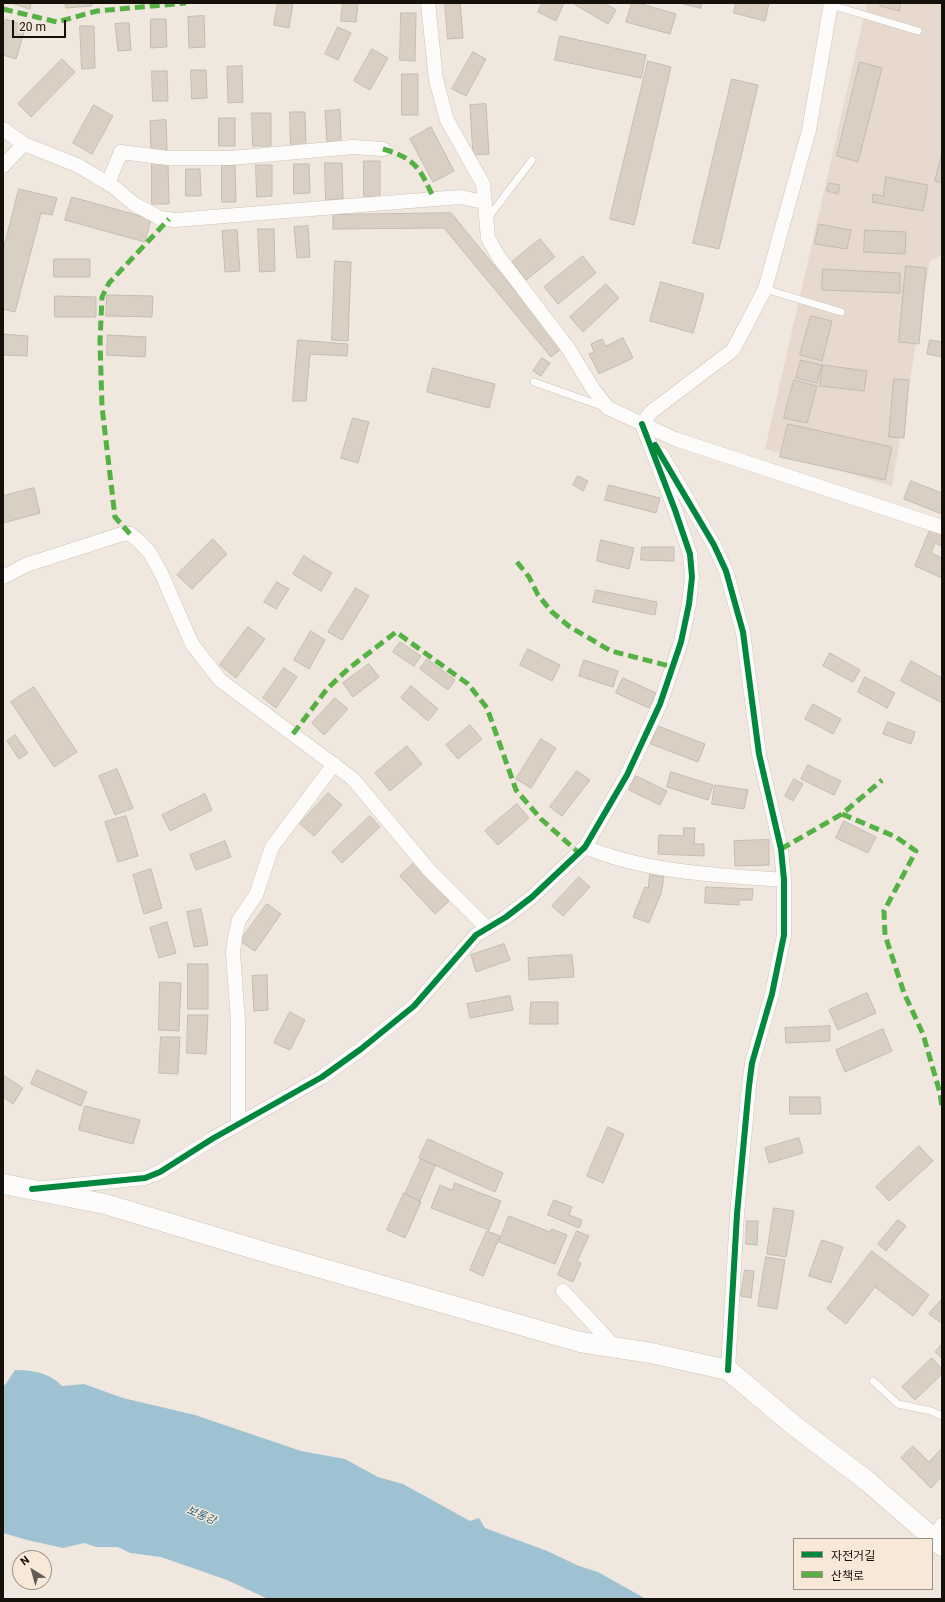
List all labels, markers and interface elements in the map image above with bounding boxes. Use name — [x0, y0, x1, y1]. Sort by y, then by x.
scale bar — [14, 12, 68, 38]
text: 20 m — [19, 20, 46, 34]
water label: 보통강 — [184, 1504, 218, 1528]
legend — [793, 1538, 933, 1590]
text: 자전거길 — [831, 1549, 875, 1563]
north arrow — [12, 1550, 52, 1590]
text: N — [18, 1553, 32, 1568]
text: 산책로 — [831, 1569, 864, 1583]

